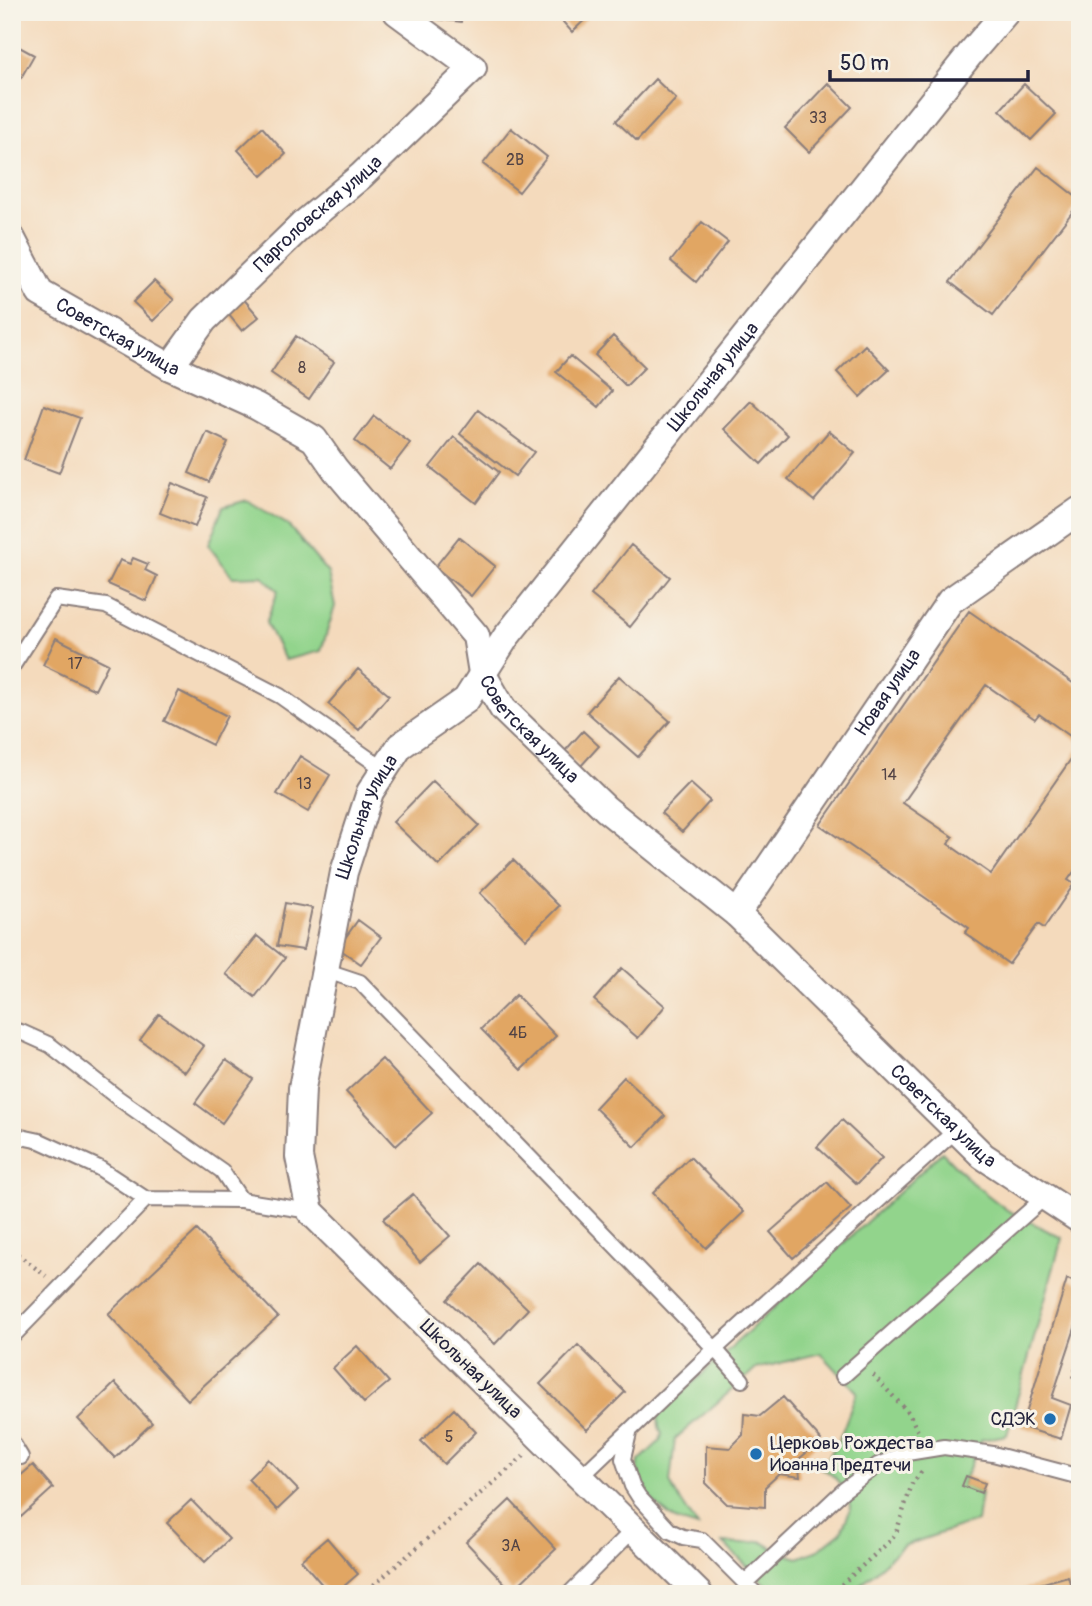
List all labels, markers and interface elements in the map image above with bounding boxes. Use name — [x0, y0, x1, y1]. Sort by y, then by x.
scale bar — [830, 38, 1027, 82]
text: 50 m — [840, 50, 889, 77]
house number: 33 — [809, 108, 827, 128]
street label: Парголовская улица — [249, 150, 387, 277]
house number: 2В — [506, 150, 524, 170]
street label: Советская улица — [51, 292, 183, 382]
street label: Школьная улица — [662, 317, 764, 436]
house number: 8 — [298, 358, 306, 378]
street label: Новая улица — [849, 644, 926, 741]
house number: 17 — [68, 654, 83, 674]
street label: Советская улица — [474, 671, 584, 788]
street label: Школьная улица — [331, 750, 403, 882]
house number: 14 — [881, 765, 897, 785]
house number: 13 — [296, 774, 312, 794]
house number: 4Б — [509, 1023, 527, 1043]
street label: Советская улица — [885, 1059, 1001, 1173]
street label: Школьная улица — [415, 1314, 527, 1424]
place label: СДЭК — [991, 1407, 1036, 1431]
marker: СДЭК — [1042, 1411, 1058, 1427]
house number: 5 — [445, 1427, 453, 1447]
place label: Церковь Рождества Иоанна Предтечи — [770, 1431, 934, 1477]
marker: Церковь Рождества Иоанна Предтечи — [748, 1446, 764, 1462]
house number: 3А — [501, 1536, 521, 1556]

